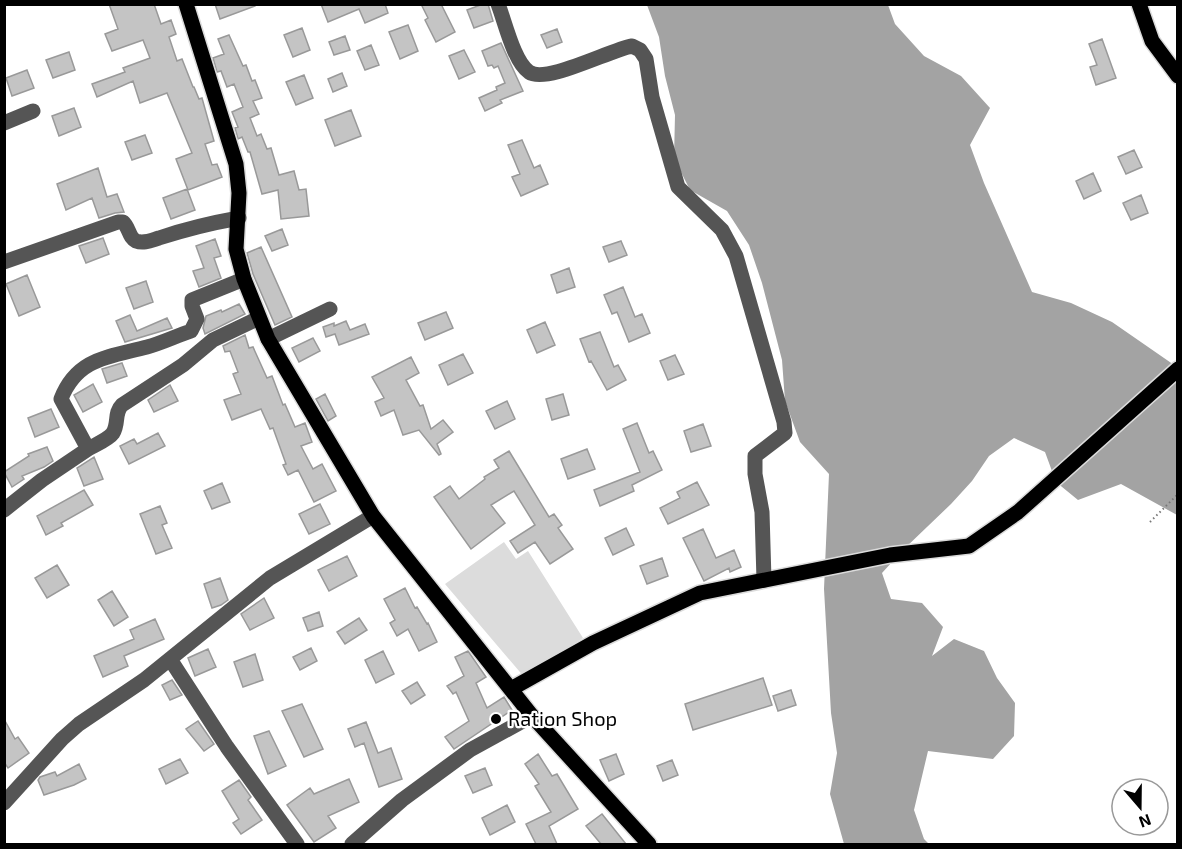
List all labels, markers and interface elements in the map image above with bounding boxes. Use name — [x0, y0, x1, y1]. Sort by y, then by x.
place label: Ration Shop — [508, 706, 617, 730]
marker: Ration Shop — [489, 712, 503, 726]
north arrow — [1110, 777, 1170, 837]
text: N — [1137, 811, 1154, 832]

